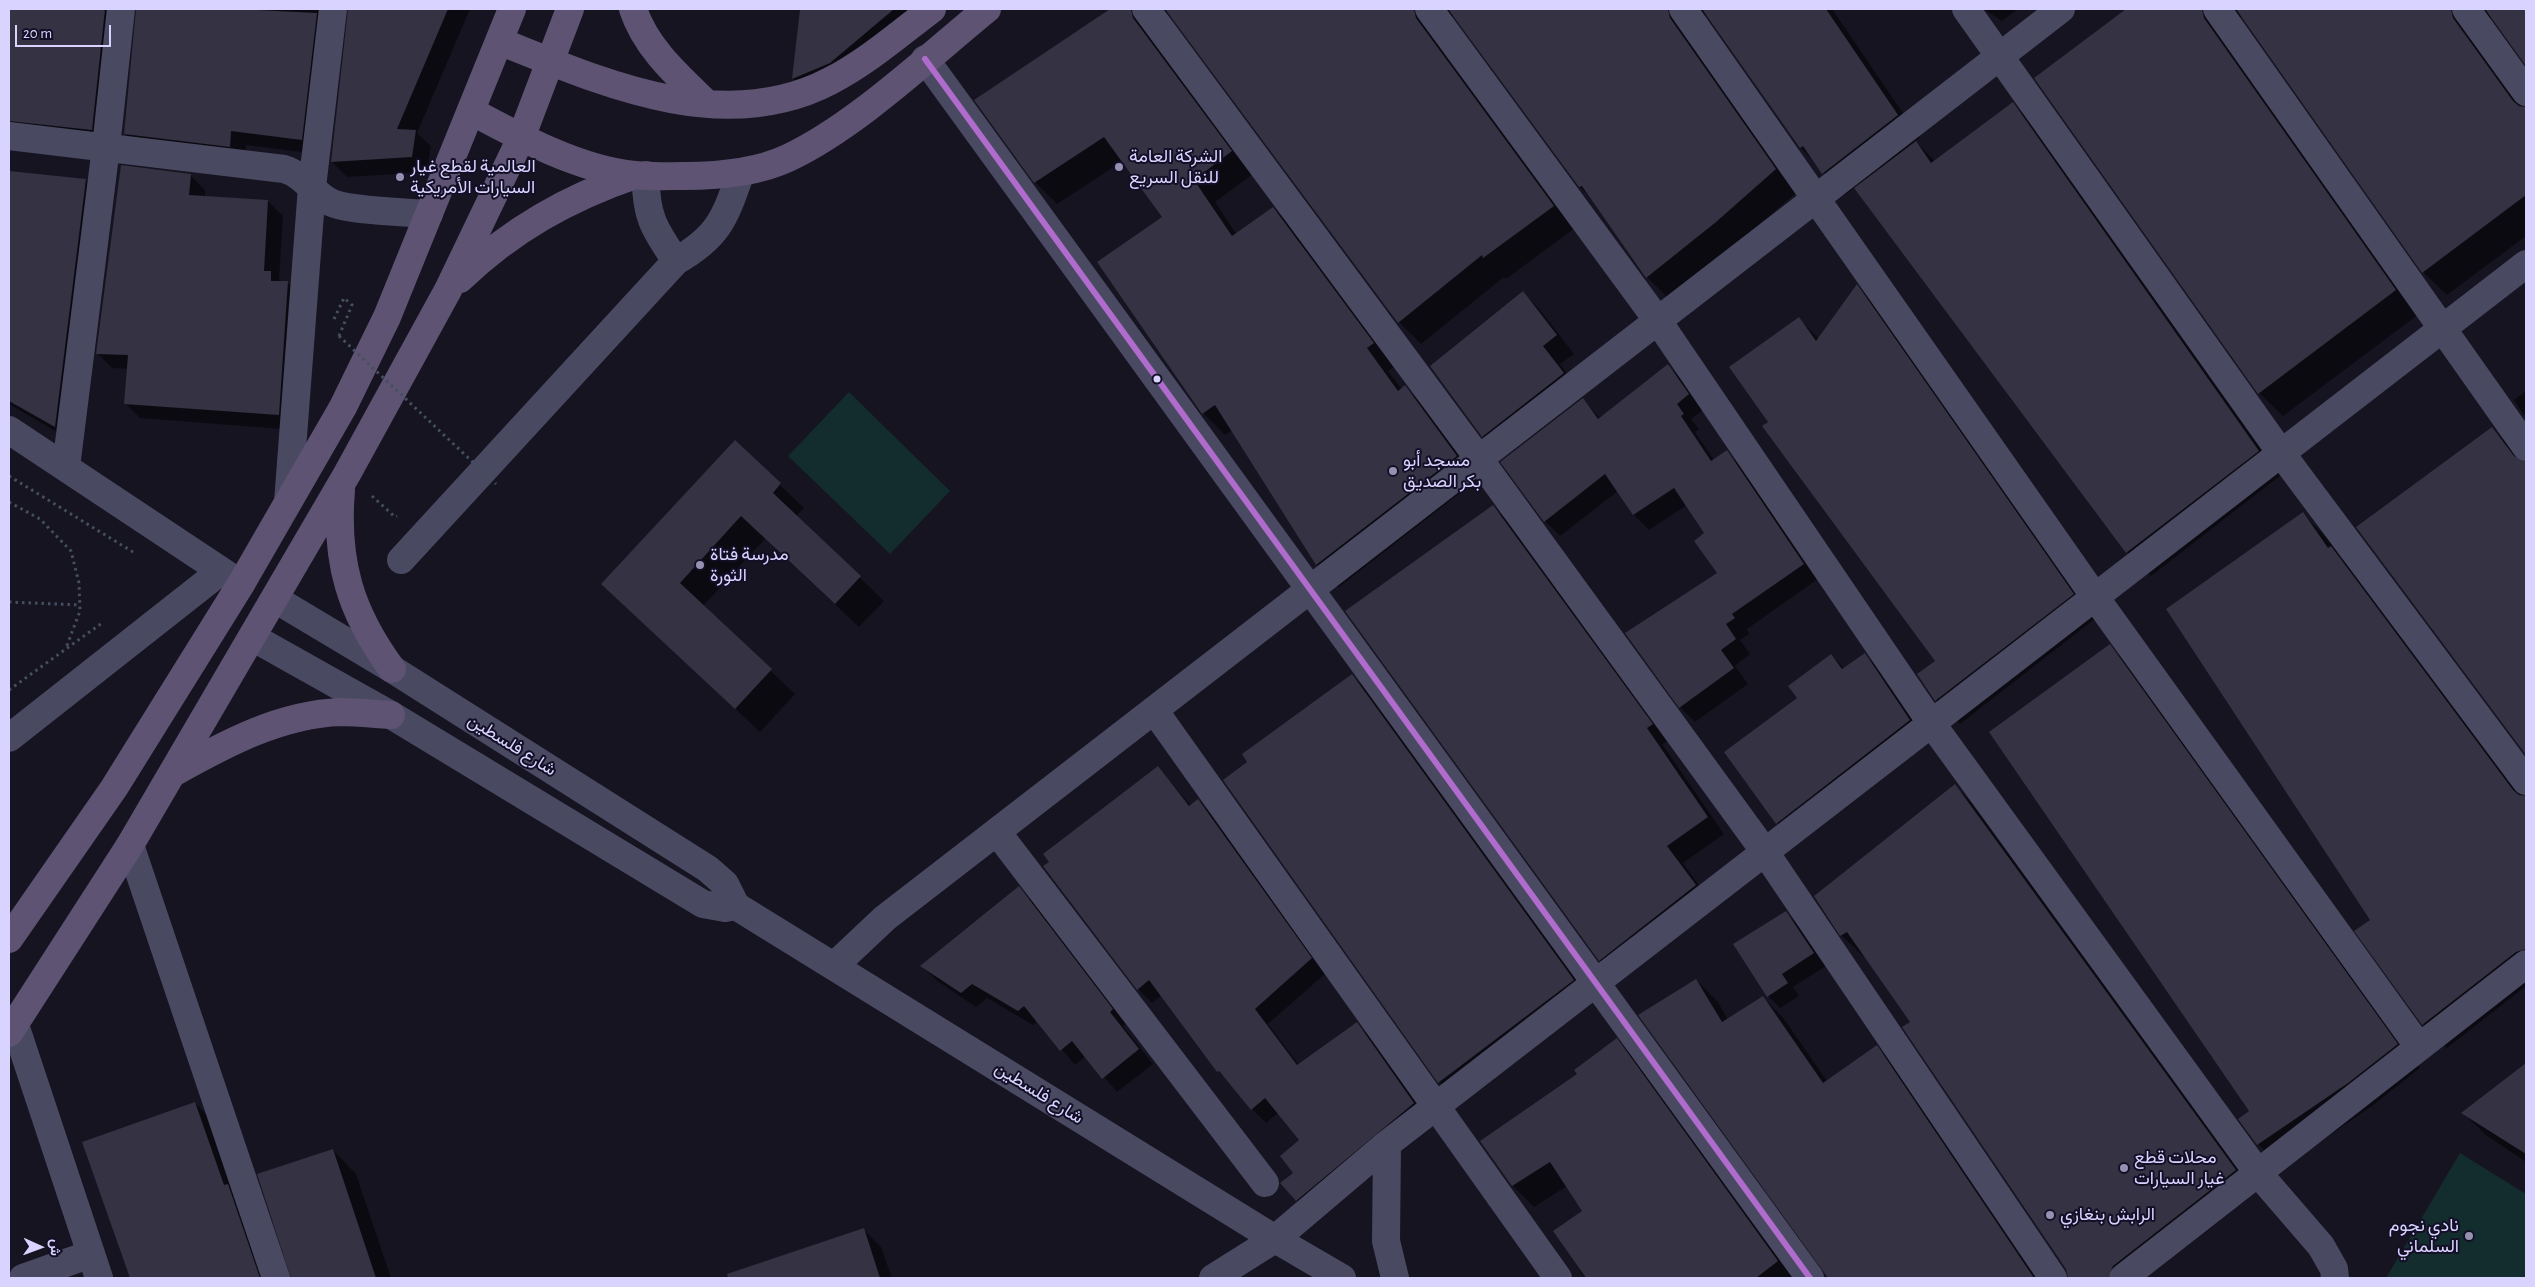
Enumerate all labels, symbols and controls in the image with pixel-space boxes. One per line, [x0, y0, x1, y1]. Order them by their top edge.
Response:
scale bar [18, 15, 114, 47]
text: 20 m [23, 26, 52, 41]
place label: الشركة العامة للنقل السريع [1129, 146, 1222, 188]
place label: العالمية لقطع غيار السيارات الأمريكية [410, 156, 536, 198]
marker: الشركة العامة للنقل السريع [1113, 161, 1125, 173]
marker: العالمية لقطع غيار السيارات الأمريكية [394, 171, 406, 183]
unlabelled marker [1152, 374, 1162, 384]
place label: مسجد أبو بكر الصديق [1403, 450, 1481, 492]
marker: مسجد أبو بكر الصديق [1387, 465, 1399, 477]
place label: مدرسة فتاة الثورة [710, 544, 789, 586]
marker: مدرسة فتاة الثورة [694, 559, 706, 571]
street label: شارع فلسطين [464, 709, 560, 781]
street label: شارع فلسطين [991, 1057, 1087, 1129]
place label: محلات قطع غيار السيارات [2134, 1147, 2224, 1190]
marker: محلات قطع غيار السيارات [2118, 1162, 2130, 1174]
place label: الرابش بنغازي [2060, 1204, 2155, 1226]
marker: الرابش بنغازي [2044, 1209, 2056, 1221]
place label: نادي نجوم السلماني [2389, 1215, 2459, 1258]
north arrow [15, 1222, 65, 1272]
marker: نادي نجوم السلماني [2463, 1230, 2475, 1242]
text: ش [48, 1239, 62, 1256]

